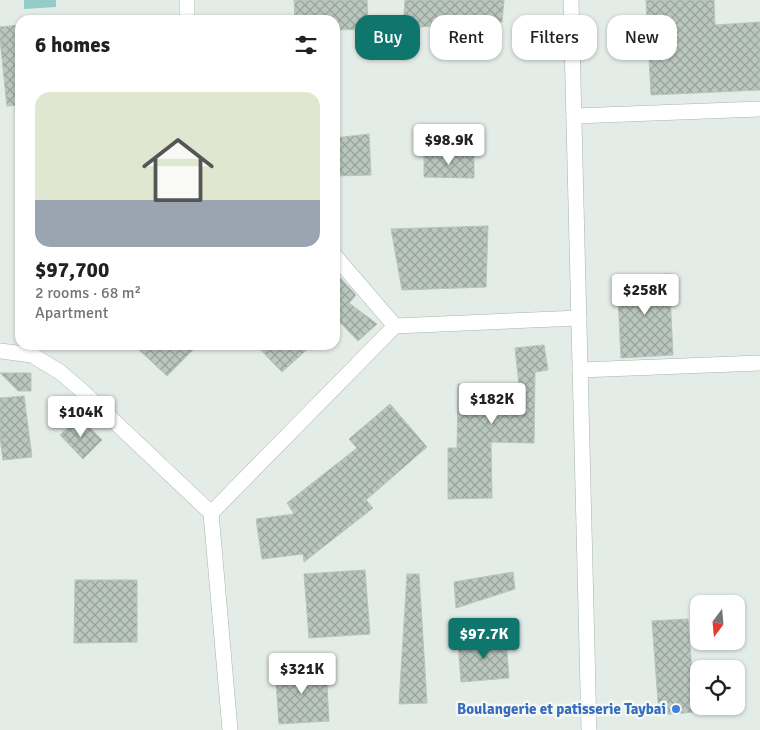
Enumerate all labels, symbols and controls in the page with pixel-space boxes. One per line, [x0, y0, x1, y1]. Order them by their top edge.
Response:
chip: Buy [355, 15, 420, 60]
chip: Rent [430, 15, 502, 60]
chip: Filters [512, 15, 597, 60]
chip: New [607, 15, 677, 60]
icon: filters [292, 31, 320, 59]
text: 6 homes [35, 32, 110, 58]
pin: $98.9K [408, 124, 490, 166]
icon: home [133, 125, 223, 215]
text: $98.9K [424, 130, 474, 150]
text: $97,700 [35, 257, 109, 283]
pin: $258K [610, 274, 680, 316]
text: $258K [623, 280, 667, 300]
text: 2 rooms · 68 m² [35, 283, 141, 303]
text: Apartment [35, 303, 108, 323]
pin: $182K [457, 382, 527, 425]
text: $182K [470, 389, 514, 409]
pin: $104K [46, 396, 116, 438]
text: $104K [59, 402, 103, 422]
north arrow [690, 595, 745, 650]
map controls [690, 595, 745, 715]
pin: $97.7K [443, 618, 525, 660]
text: $97.7K [459, 624, 509, 644]
pin: $321K [267, 652, 337, 695]
text: $321K [280, 659, 324, 679]
button: locate [690, 660, 745, 715]
place label: Boulangerie et patisserie Taybai [457, 700, 666, 718]
marker: Boulangerie et patisserie Taybai [670, 703, 682, 715]

